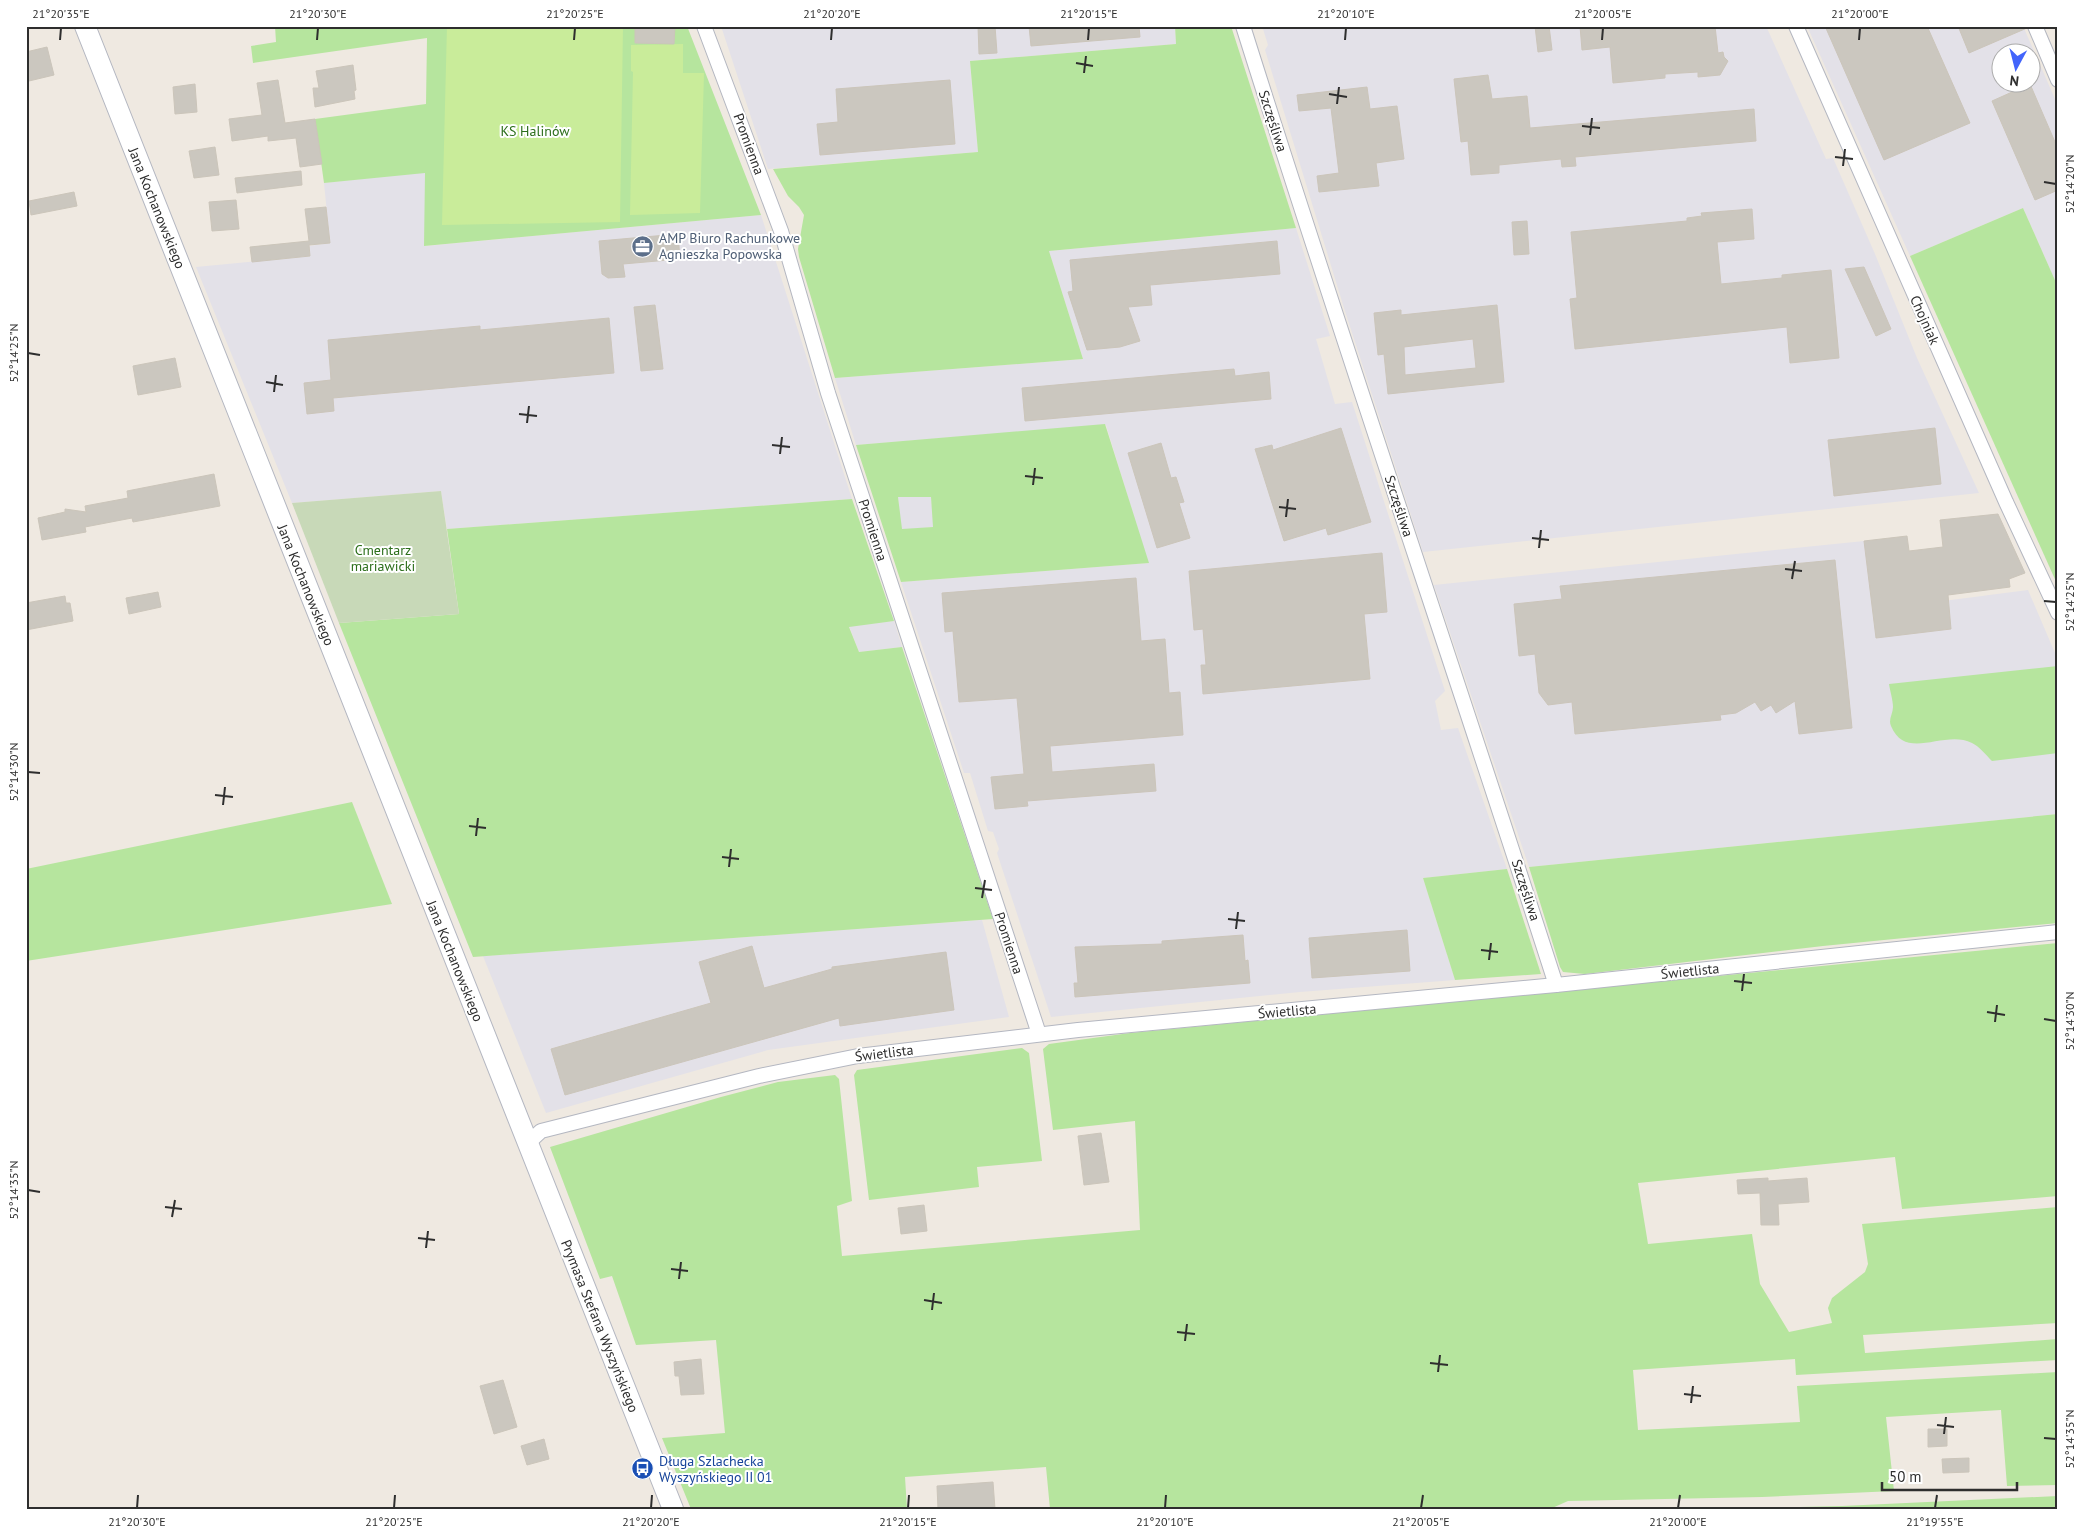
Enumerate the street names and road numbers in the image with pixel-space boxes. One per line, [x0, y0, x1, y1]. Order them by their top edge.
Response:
street label: Szczęśliwa [1255, 88, 1291, 154]
street label: Promienna [730, 111, 768, 177]
street label: Jana Kochanowskiego [124, 144, 190, 271]
street label: Chojniak [1906, 293, 1944, 348]
street label: Szczęśliwa [1381, 473, 1417, 539]
street label: Promienna [855, 497, 891, 563]
street label: Jana Kochanowskiego [273, 521, 339, 648]
street label: Szczęśliwa [1508, 857, 1544, 923]
street label: Jana Kochanowskiego [422, 897, 488, 1024]
street label: Promienna [991, 910, 1027, 976]
street label: Świetlista [1660, 959, 1720, 983]
street label: Świetlista [1257, 999, 1317, 1023]
street label: Świetlista [854, 1040, 914, 1066]
street label: Prymasa Stefana Wyszyńskiego [557, 1237, 643, 1415]

